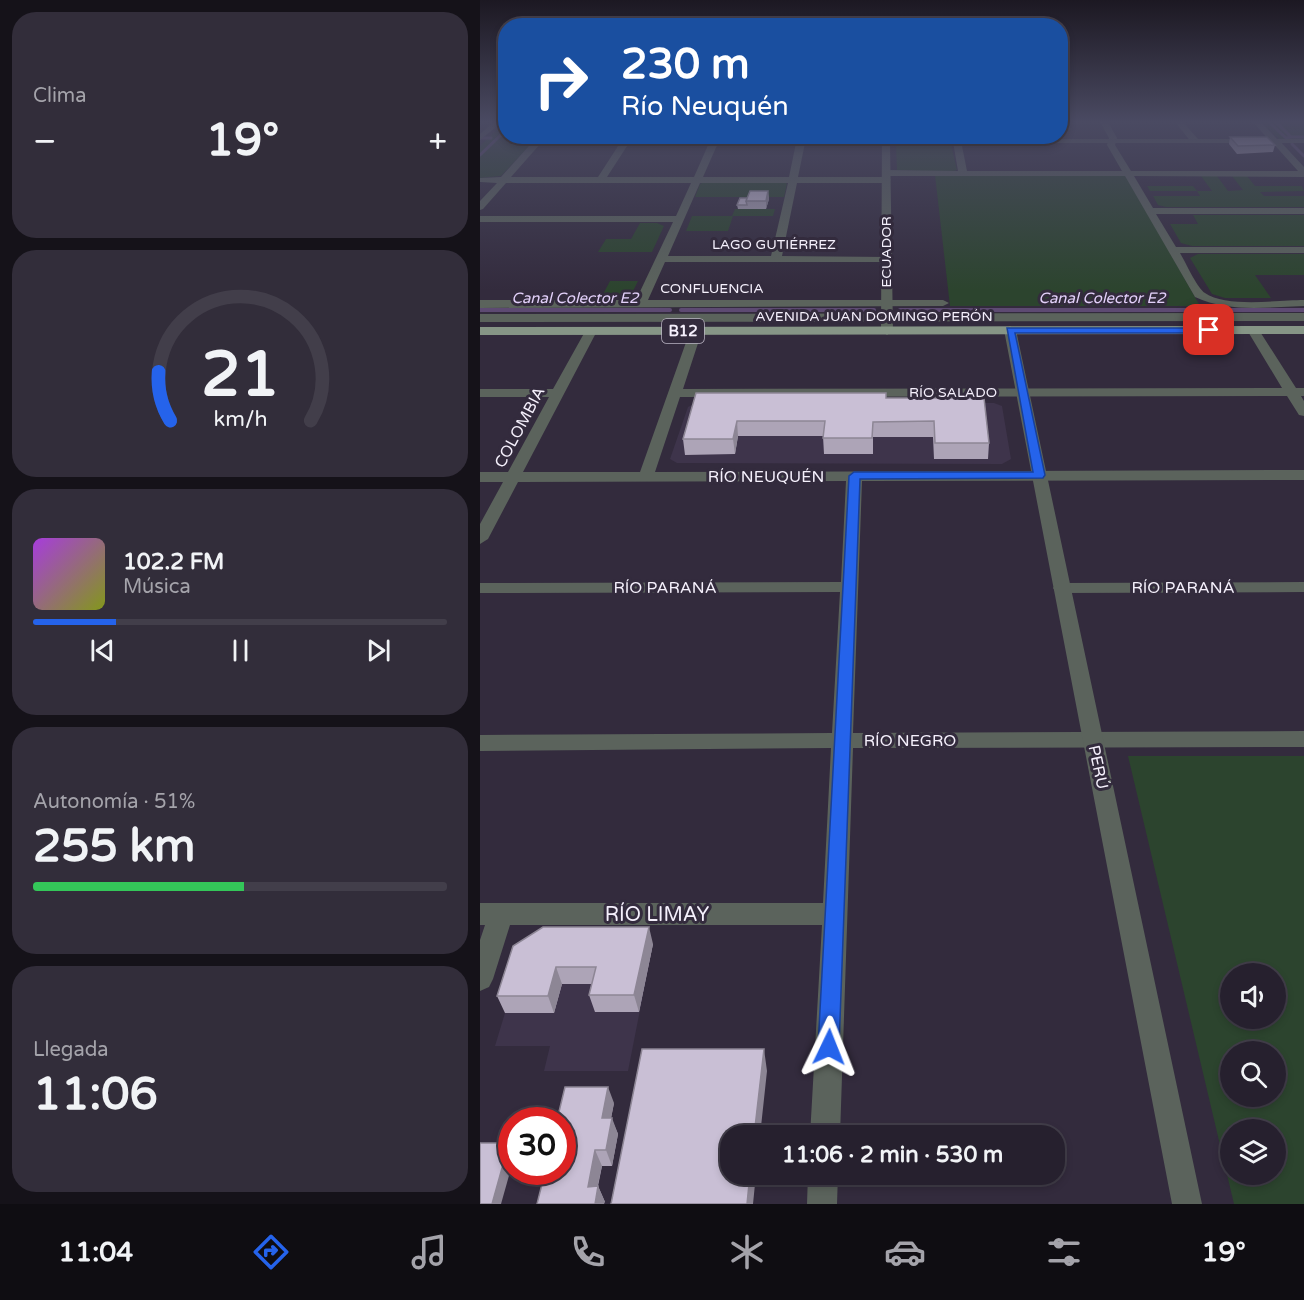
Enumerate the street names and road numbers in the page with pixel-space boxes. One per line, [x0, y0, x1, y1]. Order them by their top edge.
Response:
street label: ECUADOR [878, 216, 895, 288]
street label: LAGO GUTIÉRREZ [712, 236, 836, 253]
street label: CONFLUENCIA [660, 280, 764, 297]
street label: AVENIDA JUAN DOMINGO PERÓN [755, 308, 993, 325]
road number: B12 [662, 319, 704, 343]
street label: COLOMBIA [490, 383, 550, 471]
street label: RÍO SALADO [909, 384, 997, 401]
street label: RÍO NEUQUÉN [708, 467, 824, 487]
street label: RÍO PARANÁ [613, 578, 717, 598]
street label: RÍO PARANÁ [1131, 578, 1235, 598]
street label: RÍO NEGRO [864, 731, 956, 751]
street label: PERÚ [1084, 743, 1112, 791]
street label: RÍO LIMAY [605, 902, 709, 927]

